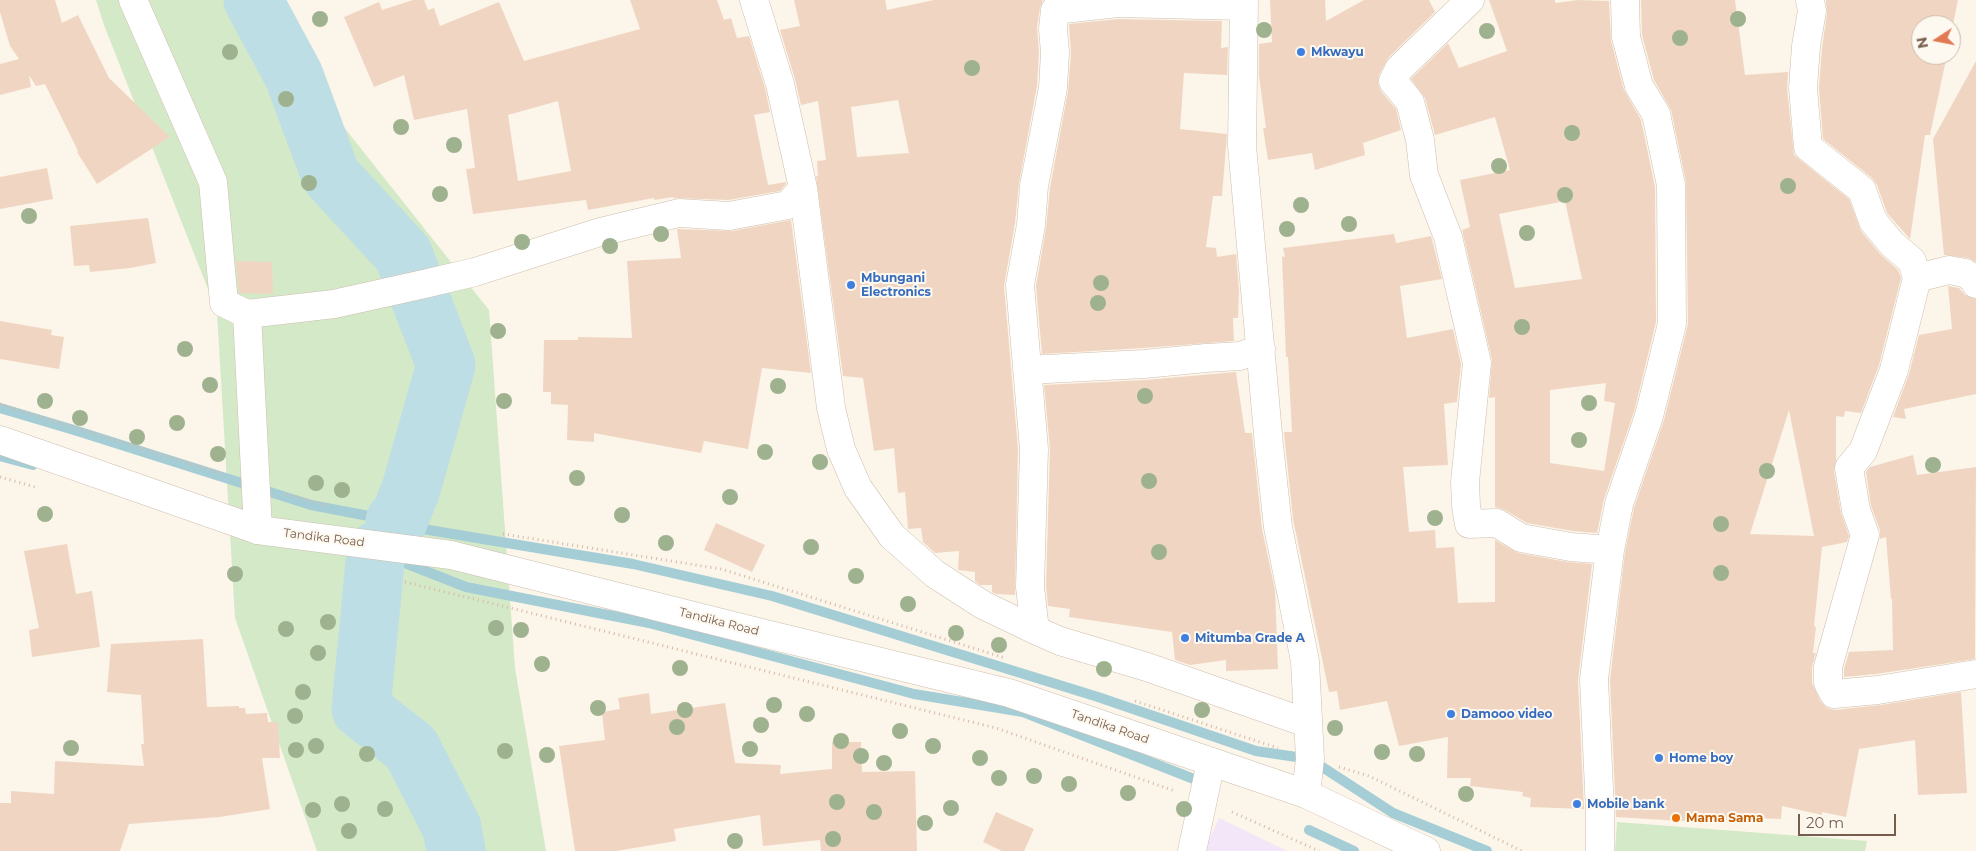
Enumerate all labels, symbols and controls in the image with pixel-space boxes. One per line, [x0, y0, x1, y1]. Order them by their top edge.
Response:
north arrow [1911, 15, 1961, 65]
text: N [1912, 35, 1932, 50]
place label: Mkwayu [1311, 45, 1364, 59]
marker: Mkwayu [1295, 46, 1307, 58]
place label: Mbungani Electronics [861, 271, 931, 299]
marker: Mbungani Electronics [845, 279, 857, 291]
street label: Tandika Road [283, 526, 365, 550]
street label: Tandika Road [678, 605, 760, 639]
place label: Mitumba Grade A [1195, 631, 1305, 645]
marker: Mitumba Grade A [1179, 632, 1191, 644]
street label: Tandika Road [1069, 707, 1151, 747]
place label: Damooo video [1461, 707, 1552, 721]
marker: Damooo video [1445, 708, 1457, 720]
place label: Home boy [1669, 751, 1733, 765]
marker: Home boy [1653, 752, 1665, 764]
place label: Mobile bank [1587, 797, 1665, 811]
marker: Mobile bank [1571, 798, 1583, 810]
scale bar [1801, 804, 1898, 836]
place label: Mama Sama [1686, 811, 1763, 825]
marker: Mama Sama [1670, 812, 1682, 824]
text: 20 m [1806, 813, 1844, 832]

